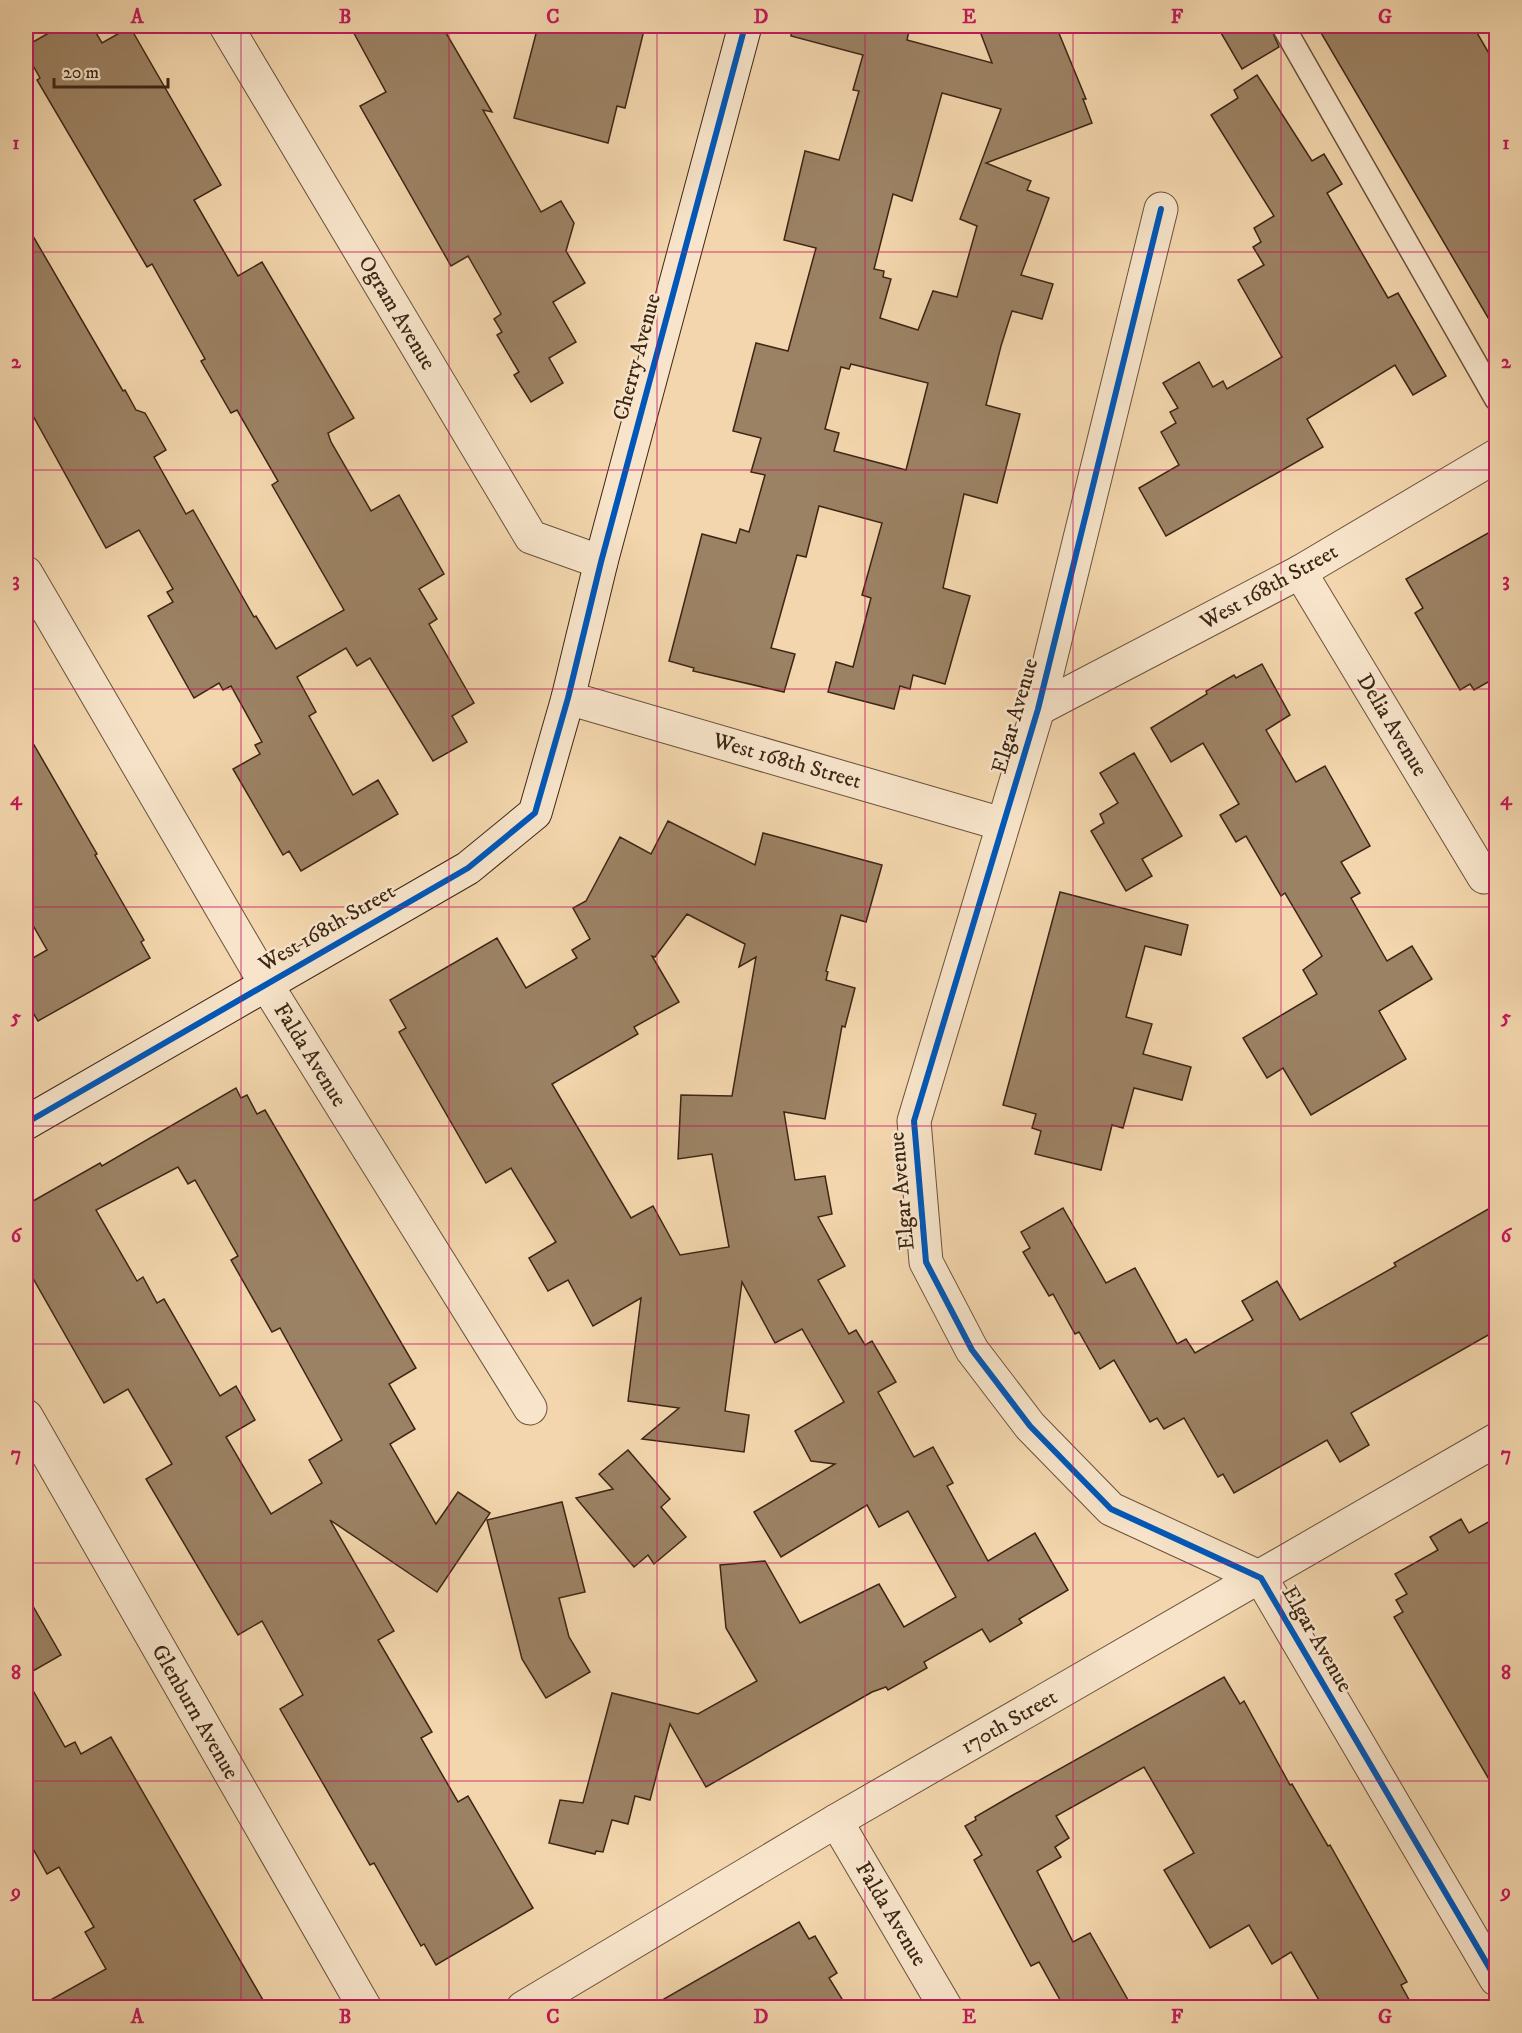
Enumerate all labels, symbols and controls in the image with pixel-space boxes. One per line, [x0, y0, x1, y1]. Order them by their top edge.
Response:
text: A [130, 5, 145, 30]
text: B [339, 5, 351, 30]
text: C [546, 5, 560, 30]
text: D [754, 5, 769, 30]
text: E [962, 5, 976, 30]
text: F [1171, 5, 1184, 30]
text: G [1378, 5, 1392, 30]
scale bar [54, 51, 168, 89]
text: 20 m [63, 62, 99, 84]
text: 1 [12, 131, 20, 156]
text: 1 [1502, 131, 1510, 156]
street label: Ogram Avenue [352, 251, 442, 375]
street label: Cherry Avenue [607, 291, 667, 423]
text: 2 [11, 350, 22, 375]
text: 2 [1501, 350, 1512, 375]
street label: West 168th Street [1195, 538, 1343, 636]
text: 3 [12, 568, 20, 593]
text: 3 [1502, 568, 1510, 593]
street label: Elgar Avenue [986, 655, 1044, 777]
street label: Delia Avenue [1351, 669, 1433, 781]
street label: West 168th Street [709, 727, 864, 795]
text: 4 [10, 787, 23, 812]
text: 4 [1500, 787, 1513, 812]
street label: West 168th Street [253, 878, 400, 978]
street label: Falda Avenue [267, 998, 353, 1112]
text: 5 [10, 1005, 21, 1030]
text: 5 [1500, 1005, 1511, 1030]
street label: Elgar Avenue [883, 1131, 921, 1251]
text: 6 [11, 1224, 23, 1249]
text: 6 [1501, 1224, 1513, 1249]
text: 7 [11, 1442, 21, 1467]
text: 7 [1501, 1442, 1511, 1467]
street label: Elgar Avenue [1276, 1581, 1358, 1697]
street label: Glenburn Avenue [145, 1640, 245, 1784]
text: 8 [11, 1661, 21, 1686]
text: 8 [1501, 1661, 1511, 1686]
street label: 170th Street [956, 1684, 1062, 1760]
street label: Falda Avenue [849, 1857, 933, 1971]
text: 9 [9, 1880, 21, 1905]
text: 9 [1499, 1880, 1511, 1905]
text: A [130, 2005, 145, 2030]
text: B [339, 2005, 351, 2030]
text: C [546, 2005, 560, 2030]
text: D [754, 2005, 769, 2030]
text: E [962, 2005, 976, 2030]
text: F [1171, 2005, 1184, 2030]
text: G [1378, 2005, 1392, 2030]

